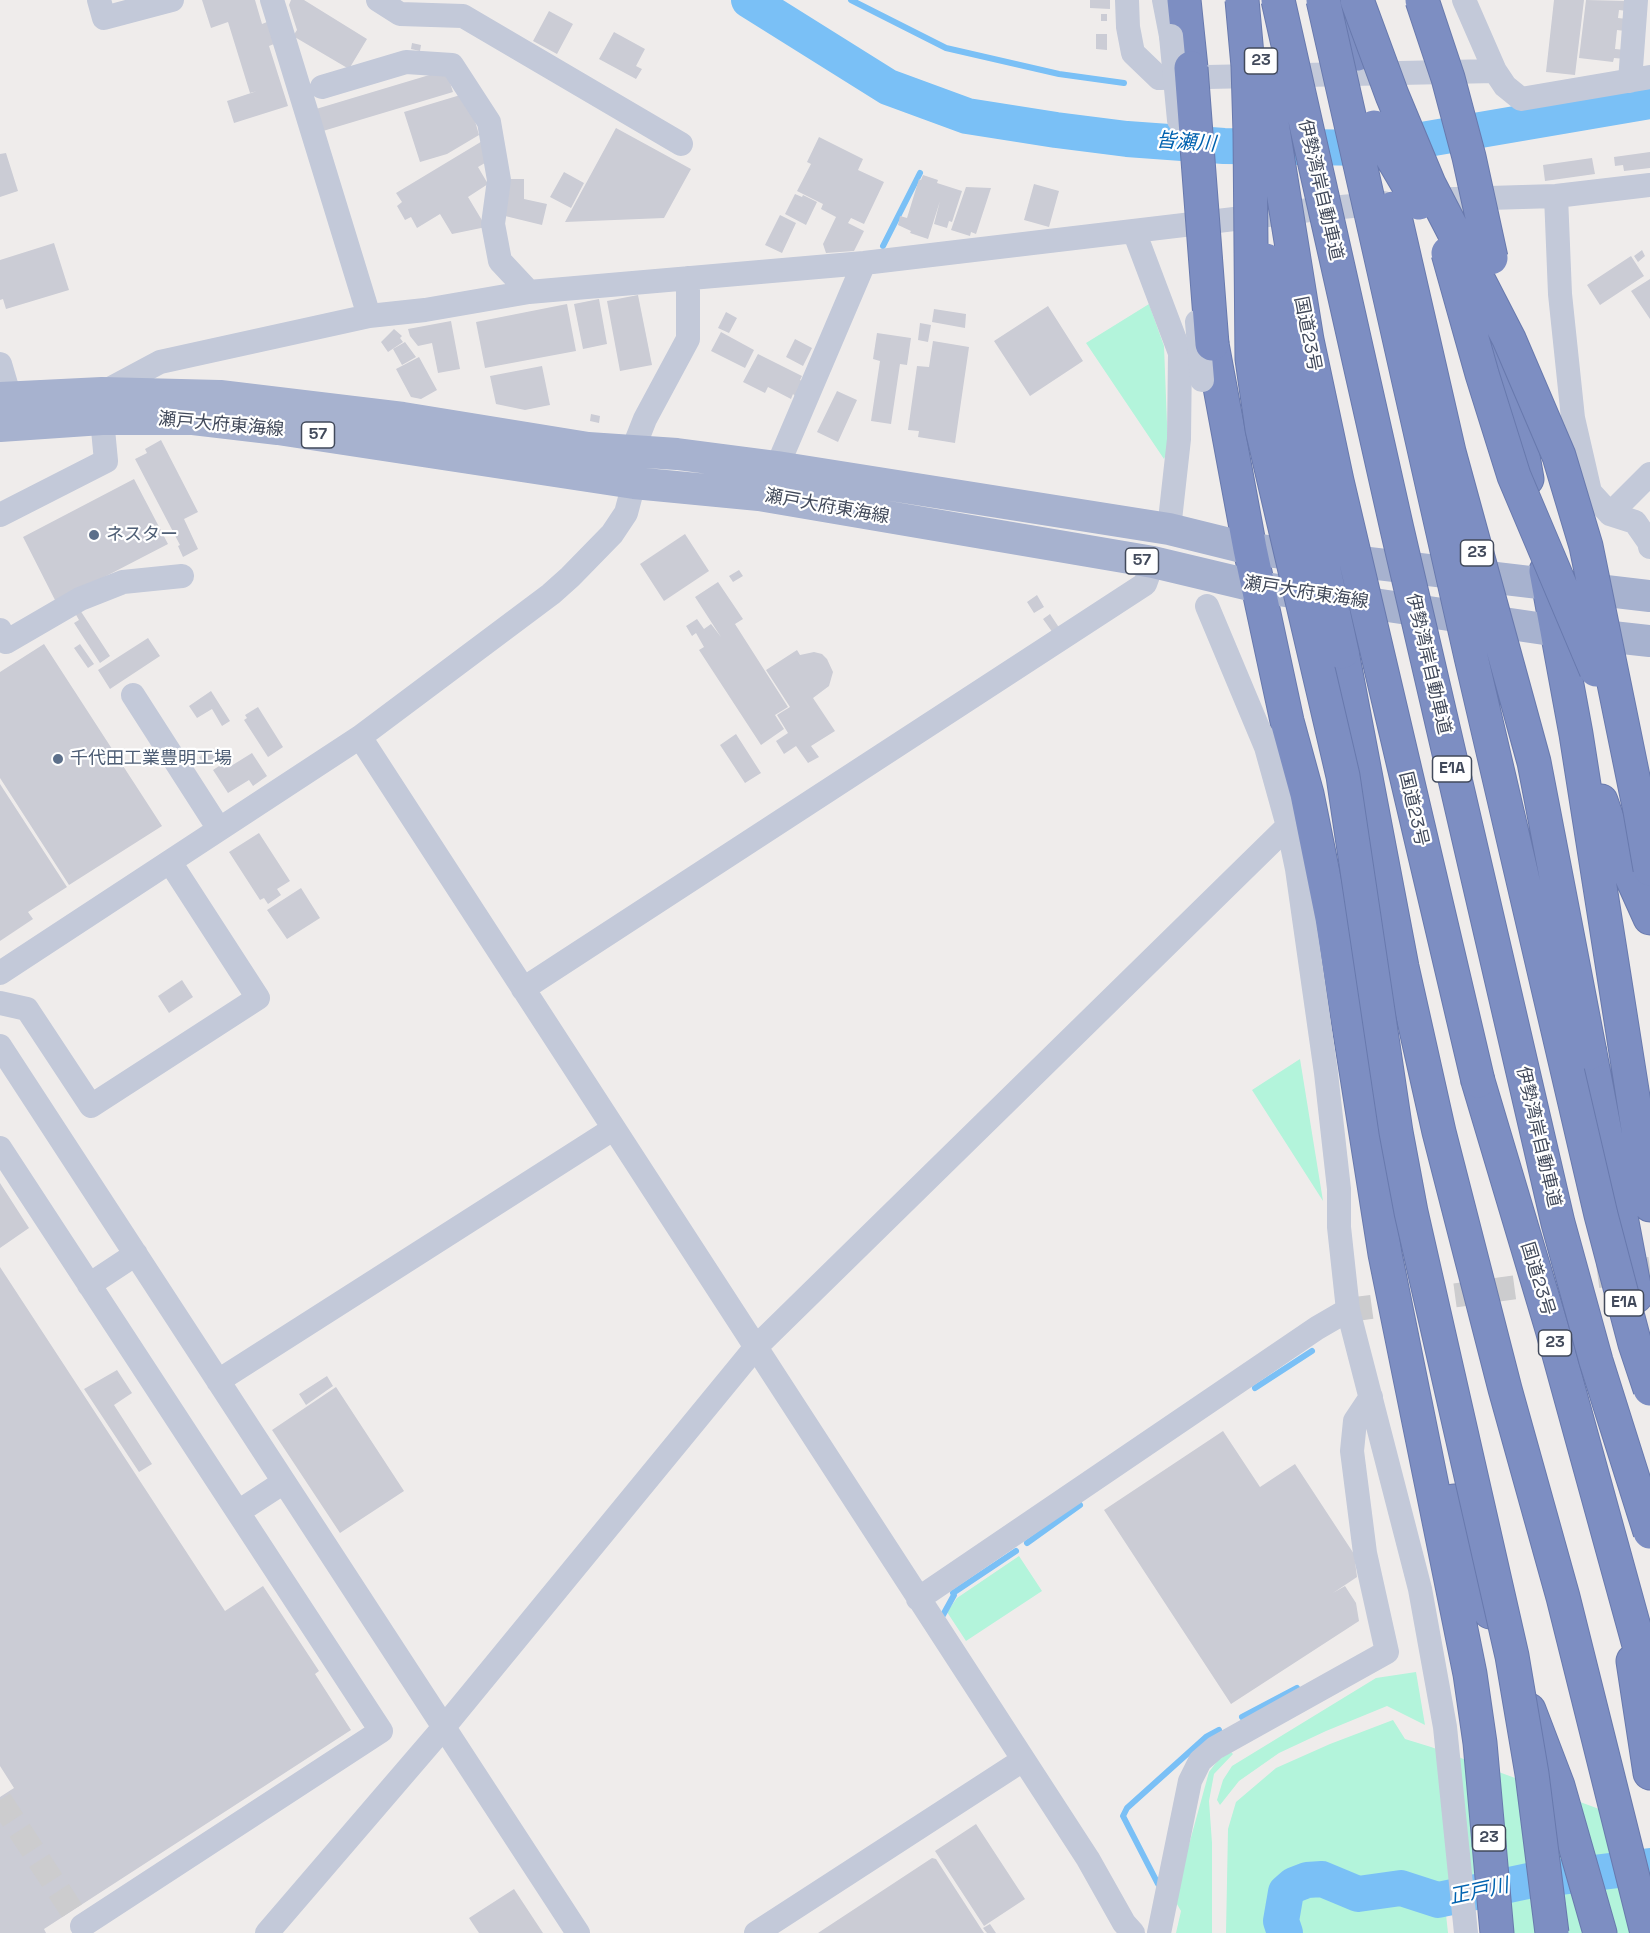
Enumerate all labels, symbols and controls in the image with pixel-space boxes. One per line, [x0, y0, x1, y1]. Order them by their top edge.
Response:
road number: 23 [1244, 48, 1278, 74]
street label: 伊勢湾岸自動車道 [1293, 117, 1347, 263]
water label: 皆瀬川 [1155, 129, 1217, 157]
street label: 国道23号 [1289, 295, 1325, 373]
street label: 瀬戸大府東海線 [157, 409, 285, 441]
road number: 57 [302, 422, 334, 448]
street label: 瀬戸大府東海線 [763, 485, 891, 529]
place label: ネスター [106, 524, 178, 546]
marker: ネスター [87, 528, 101, 542]
road number: 23 [1460, 540, 1494, 566]
road number: 57 [1126, 548, 1158, 574]
street label: 瀬戸大府東海線 [1242, 572, 1370, 614]
street label: 伊勢湾岸自動車道 [1401, 591, 1455, 737]
place label: 千代田工業豊明工場 [70, 748, 232, 770]
marker: 千代田工業豊明工場 [51, 752, 65, 766]
road number: E1A [1432, 756, 1472, 782]
street label: 国道23号 [1394, 770, 1432, 848]
street label: 伊勢湾岸自動車道 [1511, 1064, 1565, 1210]
street label: 国道23号 [1516, 1240, 1558, 1318]
road number: E1A [1604, 1290, 1644, 1316]
road number: 23 [1538, 1330, 1572, 1356]
road number: 23 [1472, 1825, 1506, 1851]
water label: 正戸川 [1447, 1874, 1511, 1910]

